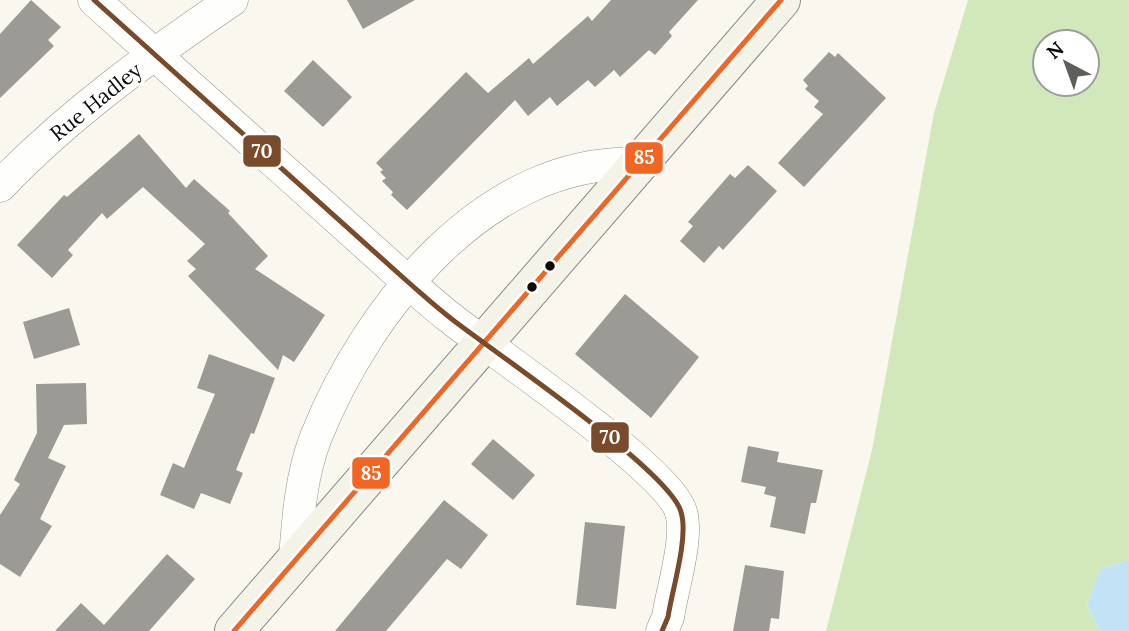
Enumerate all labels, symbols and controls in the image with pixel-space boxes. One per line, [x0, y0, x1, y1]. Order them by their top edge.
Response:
north arrow [1031, 28, 1101, 98]
text: N [1041, 36, 1068, 64]
street label: Rue Hadley [44, 56, 147, 147]
line badge: 70 [242, 134, 282, 168]
text: 70 [252, 139, 273, 163]
line badge: 85 [624, 141, 664, 175]
text: 85 [633, 145, 655, 169]
unlabelled marker [543, 259, 557, 273]
unlabelled marker [525, 280, 539, 294]
line badge: 70 [590, 421, 630, 454]
text: 70 [600, 425, 621, 449]
line badge: 85 [351, 456, 391, 490]
text: 85 [360, 461, 382, 485]

